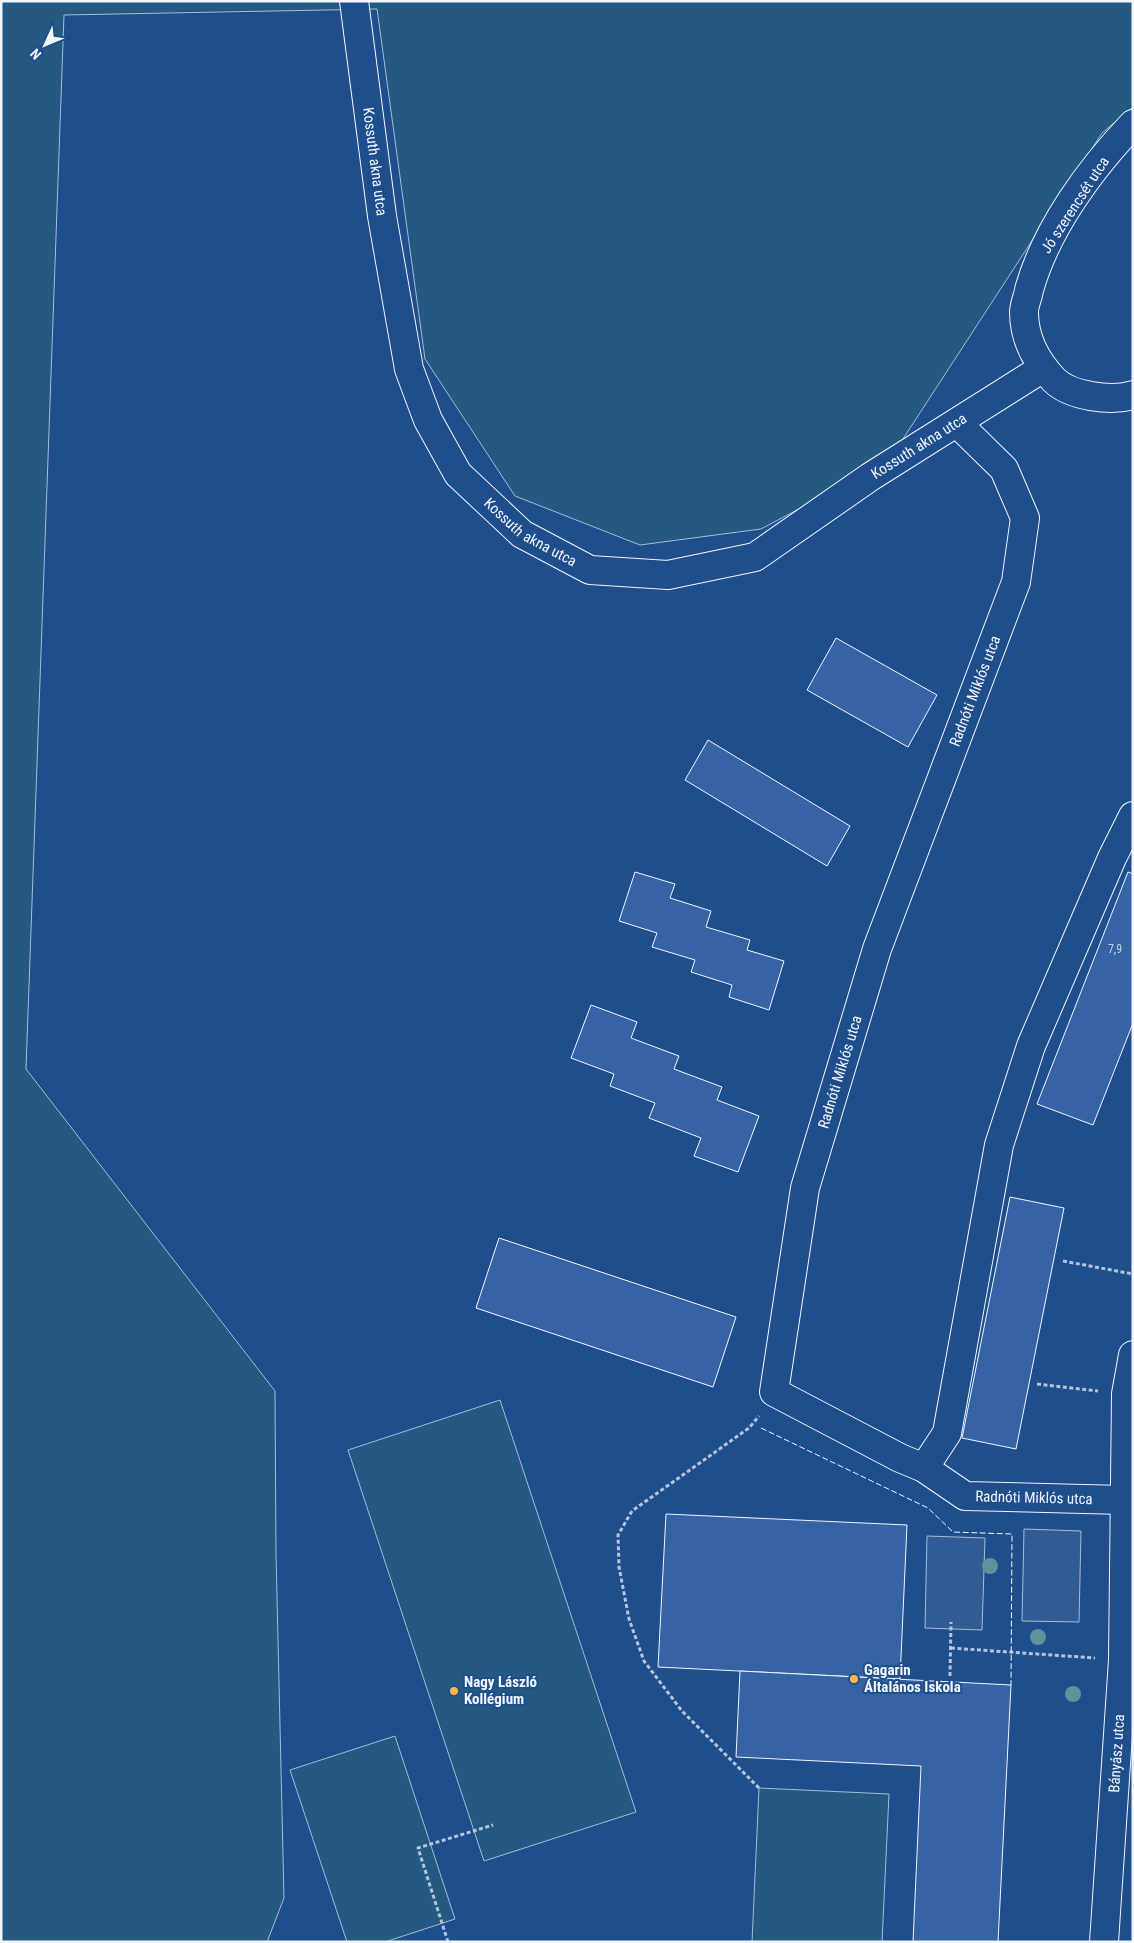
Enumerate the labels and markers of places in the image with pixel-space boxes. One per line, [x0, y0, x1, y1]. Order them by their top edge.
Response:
place label: Gagarin Általános Iskola [864, 1661, 961, 1696]
place label: Nagy László Kollégium [464, 1673, 537, 1708]
marker: Gagarin Általános Iskola [848, 1673, 860, 1685]
marker: Nagy László Kollégium [448, 1685, 460, 1697]

